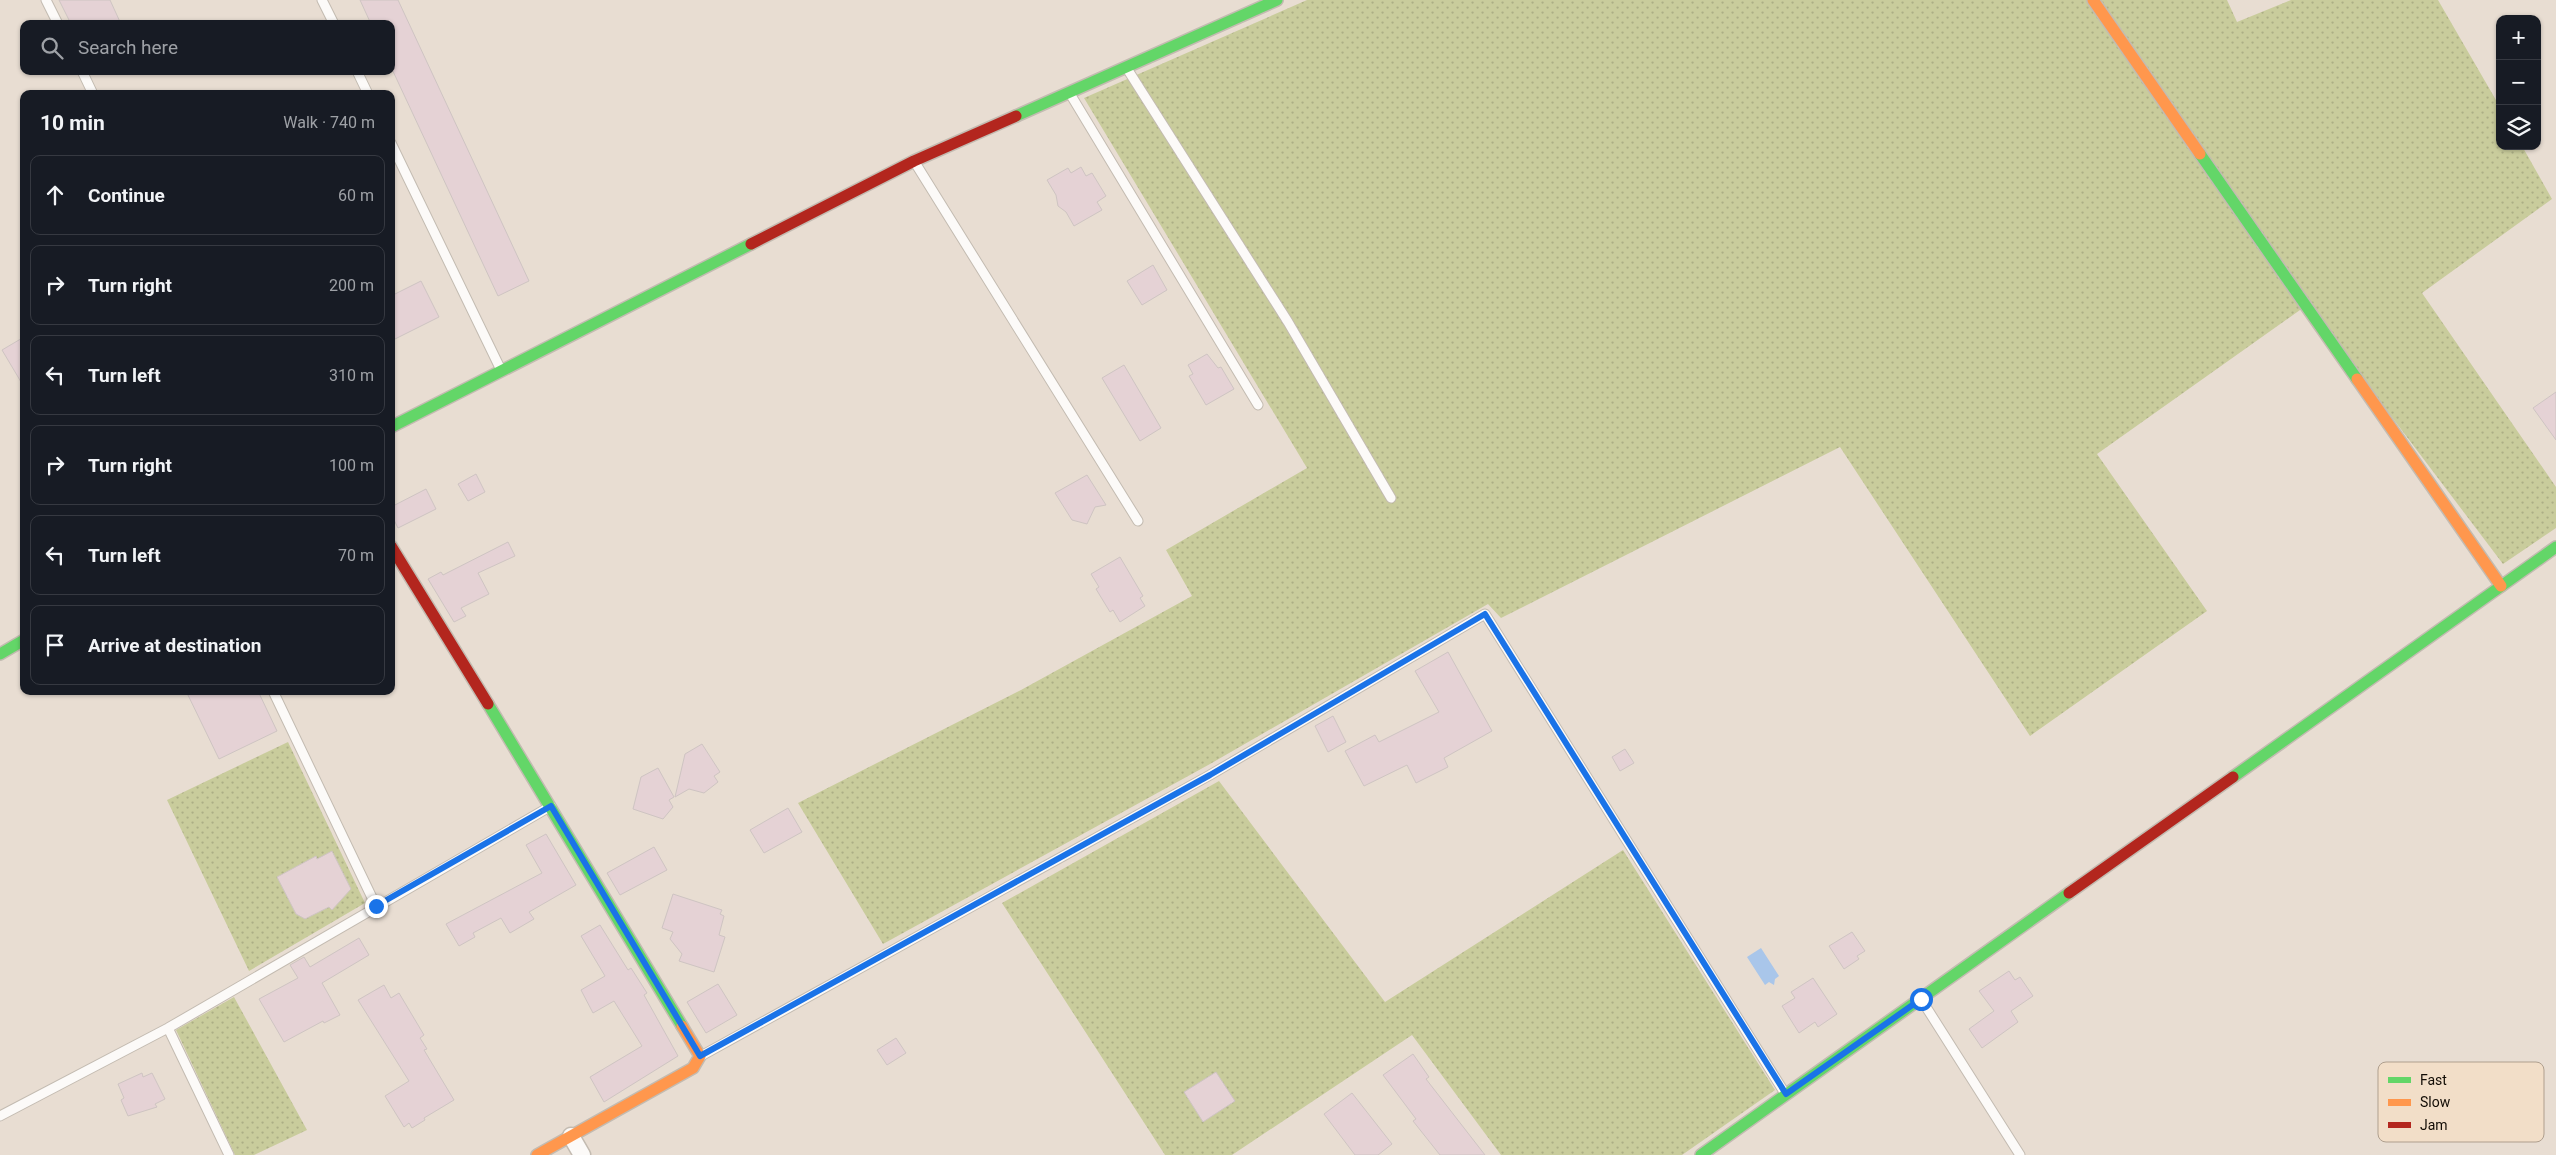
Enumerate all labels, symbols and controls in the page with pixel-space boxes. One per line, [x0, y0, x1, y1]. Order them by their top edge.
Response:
map controls [2496, 15, 2541, 150]
button: + [2496, 15, 2541, 60]
search box [20, 20, 395, 75]
icon: search [38, 34, 66, 62]
text: Search here [78, 36, 178, 59]
button: − [2496, 60, 2541, 105]
button: layers [2496, 105, 2541, 150]
text: 10 min [40, 111, 105, 135]
text: Walk · 740 m [283, 113, 375, 132]
icon: ahead [41, 181, 69, 209]
text: Continue [88, 184, 165, 207]
text: 60 m [338, 186, 374, 205]
icon: right [41, 271, 69, 299]
text: Turn right [88, 274, 172, 297]
text: 200 m [329, 276, 374, 295]
icon: left [41, 361, 69, 389]
text: Turn left [88, 364, 161, 387]
text: 310 m [329, 366, 374, 385]
icon: right [41, 451, 69, 479]
text: Turn right [88, 454, 172, 477]
text: 100 m [329, 456, 374, 475]
icon: left [41, 541, 69, 569]
text: Turn left [88, 544, 161, 567]
text: 70 m [338, 546, 374, 565]
icon: arrive [41, 631, 69, 659]
text: Arrive at destination [88, 634, 261, 657]
route end [365, 895, 388, 918]
route start [1910, 988, 1933, 1011]
legend [2378, 1062, 2544, 1142]
text: Fast [2420, 1072, 2447, 1088]
text: Slow [2420, 1094, 2451, 1110]
text: Jam [2420, 1117, 2448, 1133]

